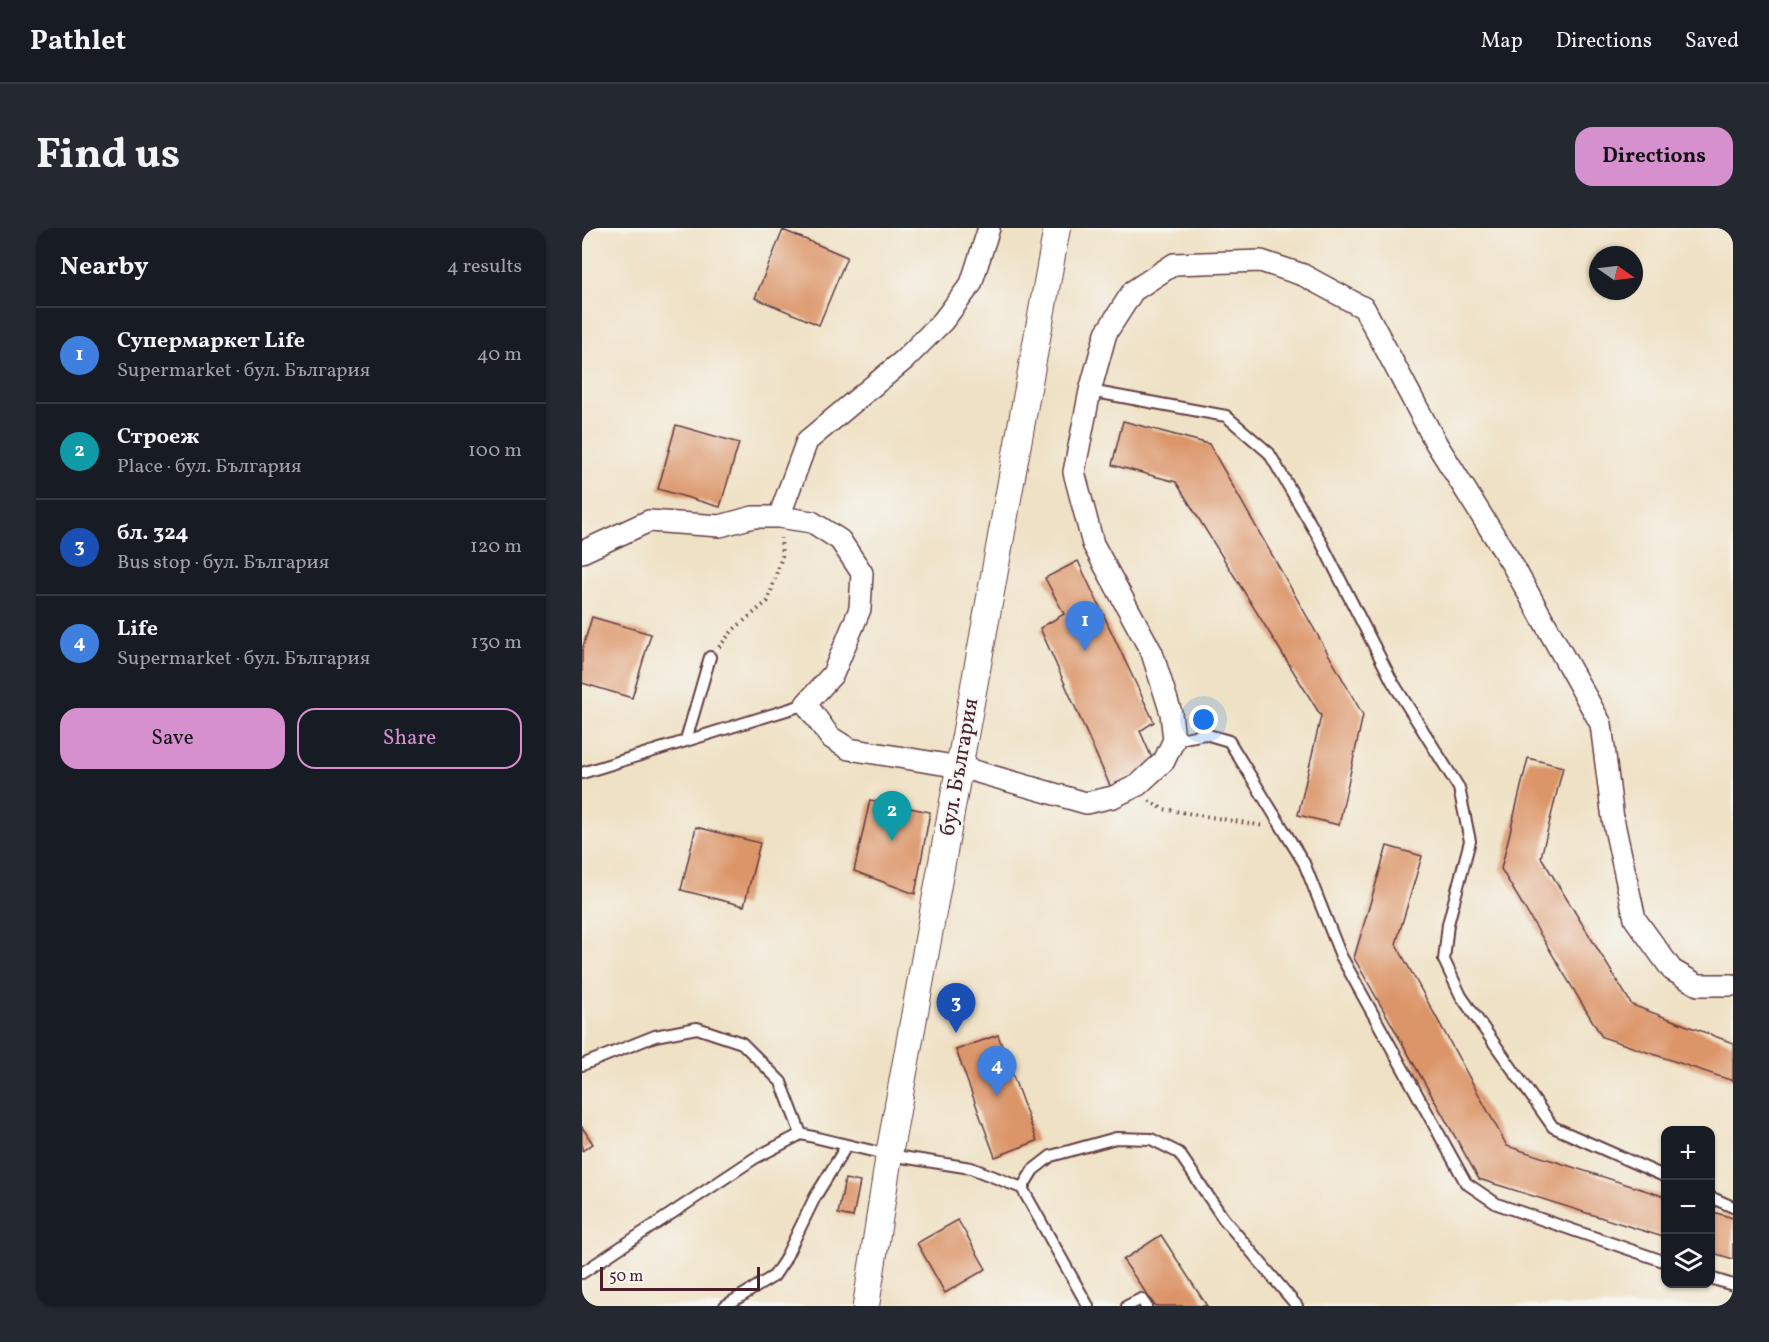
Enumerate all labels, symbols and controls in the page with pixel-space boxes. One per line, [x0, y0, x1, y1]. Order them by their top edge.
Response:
text: Pathlet [30, 22, 126, 61]
text: Map [1481, 27, 1523, 56]
text: Directions [1556, 27, 1652, 56]
text: Saved [1685, 27, 1739, 56]
text: Find us [36, 127, 180, 186]
button: Directions [1575, 127, 1733, 186]
north arrow [1589, 246, 1643, 300]
text: Nearby [60, 249, 149, 285]
text: 4 results [447, 253, 522, 281]
text: Супермаркет Life [117, 326, 305, 357]
text: 1 [75, 341, 84, 369]
text: 40 m [477, 341, 522, 369]
text: Supermarket · бул. България [117, 357, 370, 385]
text: Строеж [117, 422, 200, 453]
text: 2 [74, 437, 85, 465]
text: 100 m [468, 437, 522, 465]
text: Place · бул. България [117, 453, 301, 481]
text: бл. 324 [117, 518, 189, 549]
text: 3 [74, 533, 85, 561]
text: 120 m [470, 533, 522, 561]
text: Bus stop · бул. България [117, 549, 329, 577]
pin: 1 [1066, 602, 1104, 651]
text: Life [117, 614, 158, 645]
text: 4 [73, 629, 86, 657]
text: 130 m [471, 629, 522, 657]
text: Supermarket · бул. България [117, 645, 370, 673]
street label: бул. България [933, 696, 987, 838]
your location [1189, 705, 1218, 734]
button: Save [60, 708, 285, 769]
button: Share [297, 708, 522, 769]
pin: 2 [872, 792, 912, 841]
pin: 3 [936, 984, 976, 1033]
pin: 4 [978, 1046, 1016, 1096]
map controls [1661, 1126, 1715, 1288]
button: + [1661, 1126, 1715, 1180]
button: − [1661, 1180, 1715, 1234]
button: layers [1661, 1234, 1715, 1288]
scale bar [600, 1264, 760, 1292]
text: 50 m [609, 1266, 643, 1288]

